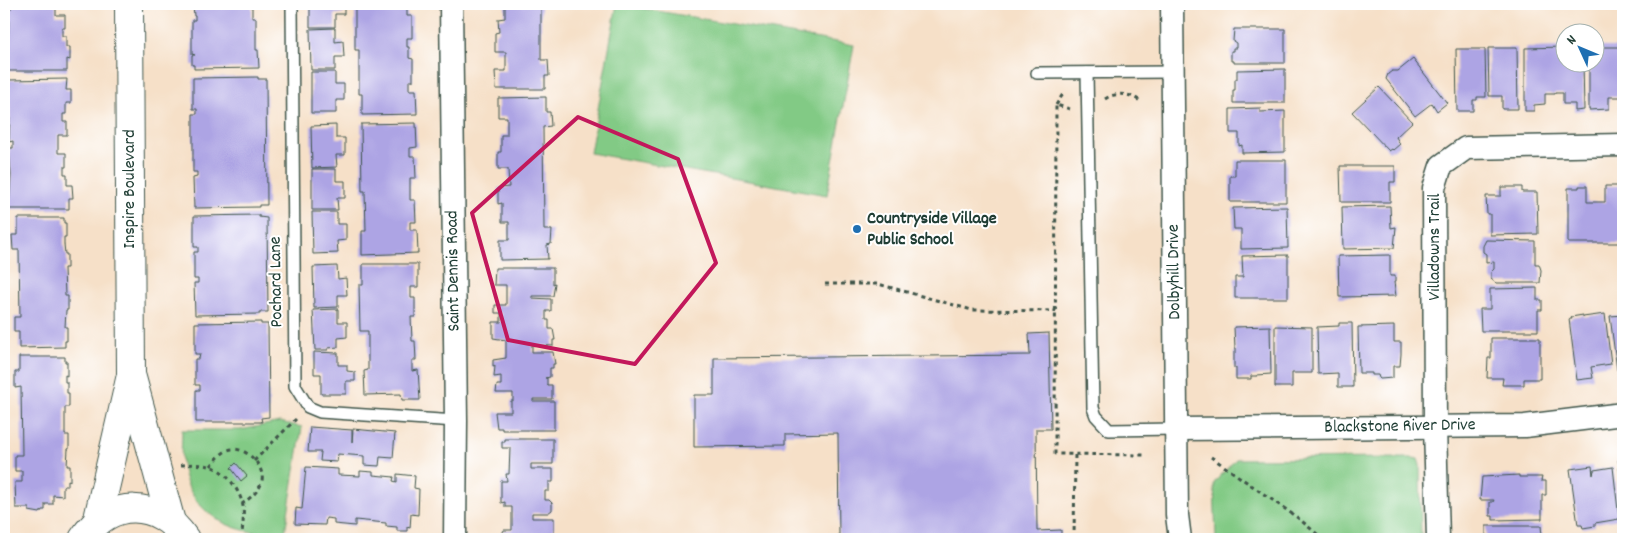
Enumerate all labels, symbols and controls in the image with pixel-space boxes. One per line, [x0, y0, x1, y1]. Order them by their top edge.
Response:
north arrow [1554, 22, 1604, 72]
text: N [1562, 31, 1582, 50]
street label: Inspire Boulevard [118, 129, 143, 249]
street label: Villadowns Trail [1423, 193, 1448, 300]
place label: Countryside Village Public School [867, 207, 997, 253]
street label: Saint Dennis Road [440, 210, 468, 332]
marker: Countryside Village Public School [851, 223, 863, 235]
street label: Dolbyhill Drive [1162, 224, 1188, 320]
street label: Pochard Lane [264, 236, 290, 328]
street label: Blackstone River Drive [1324, 413, 1476, 441]

